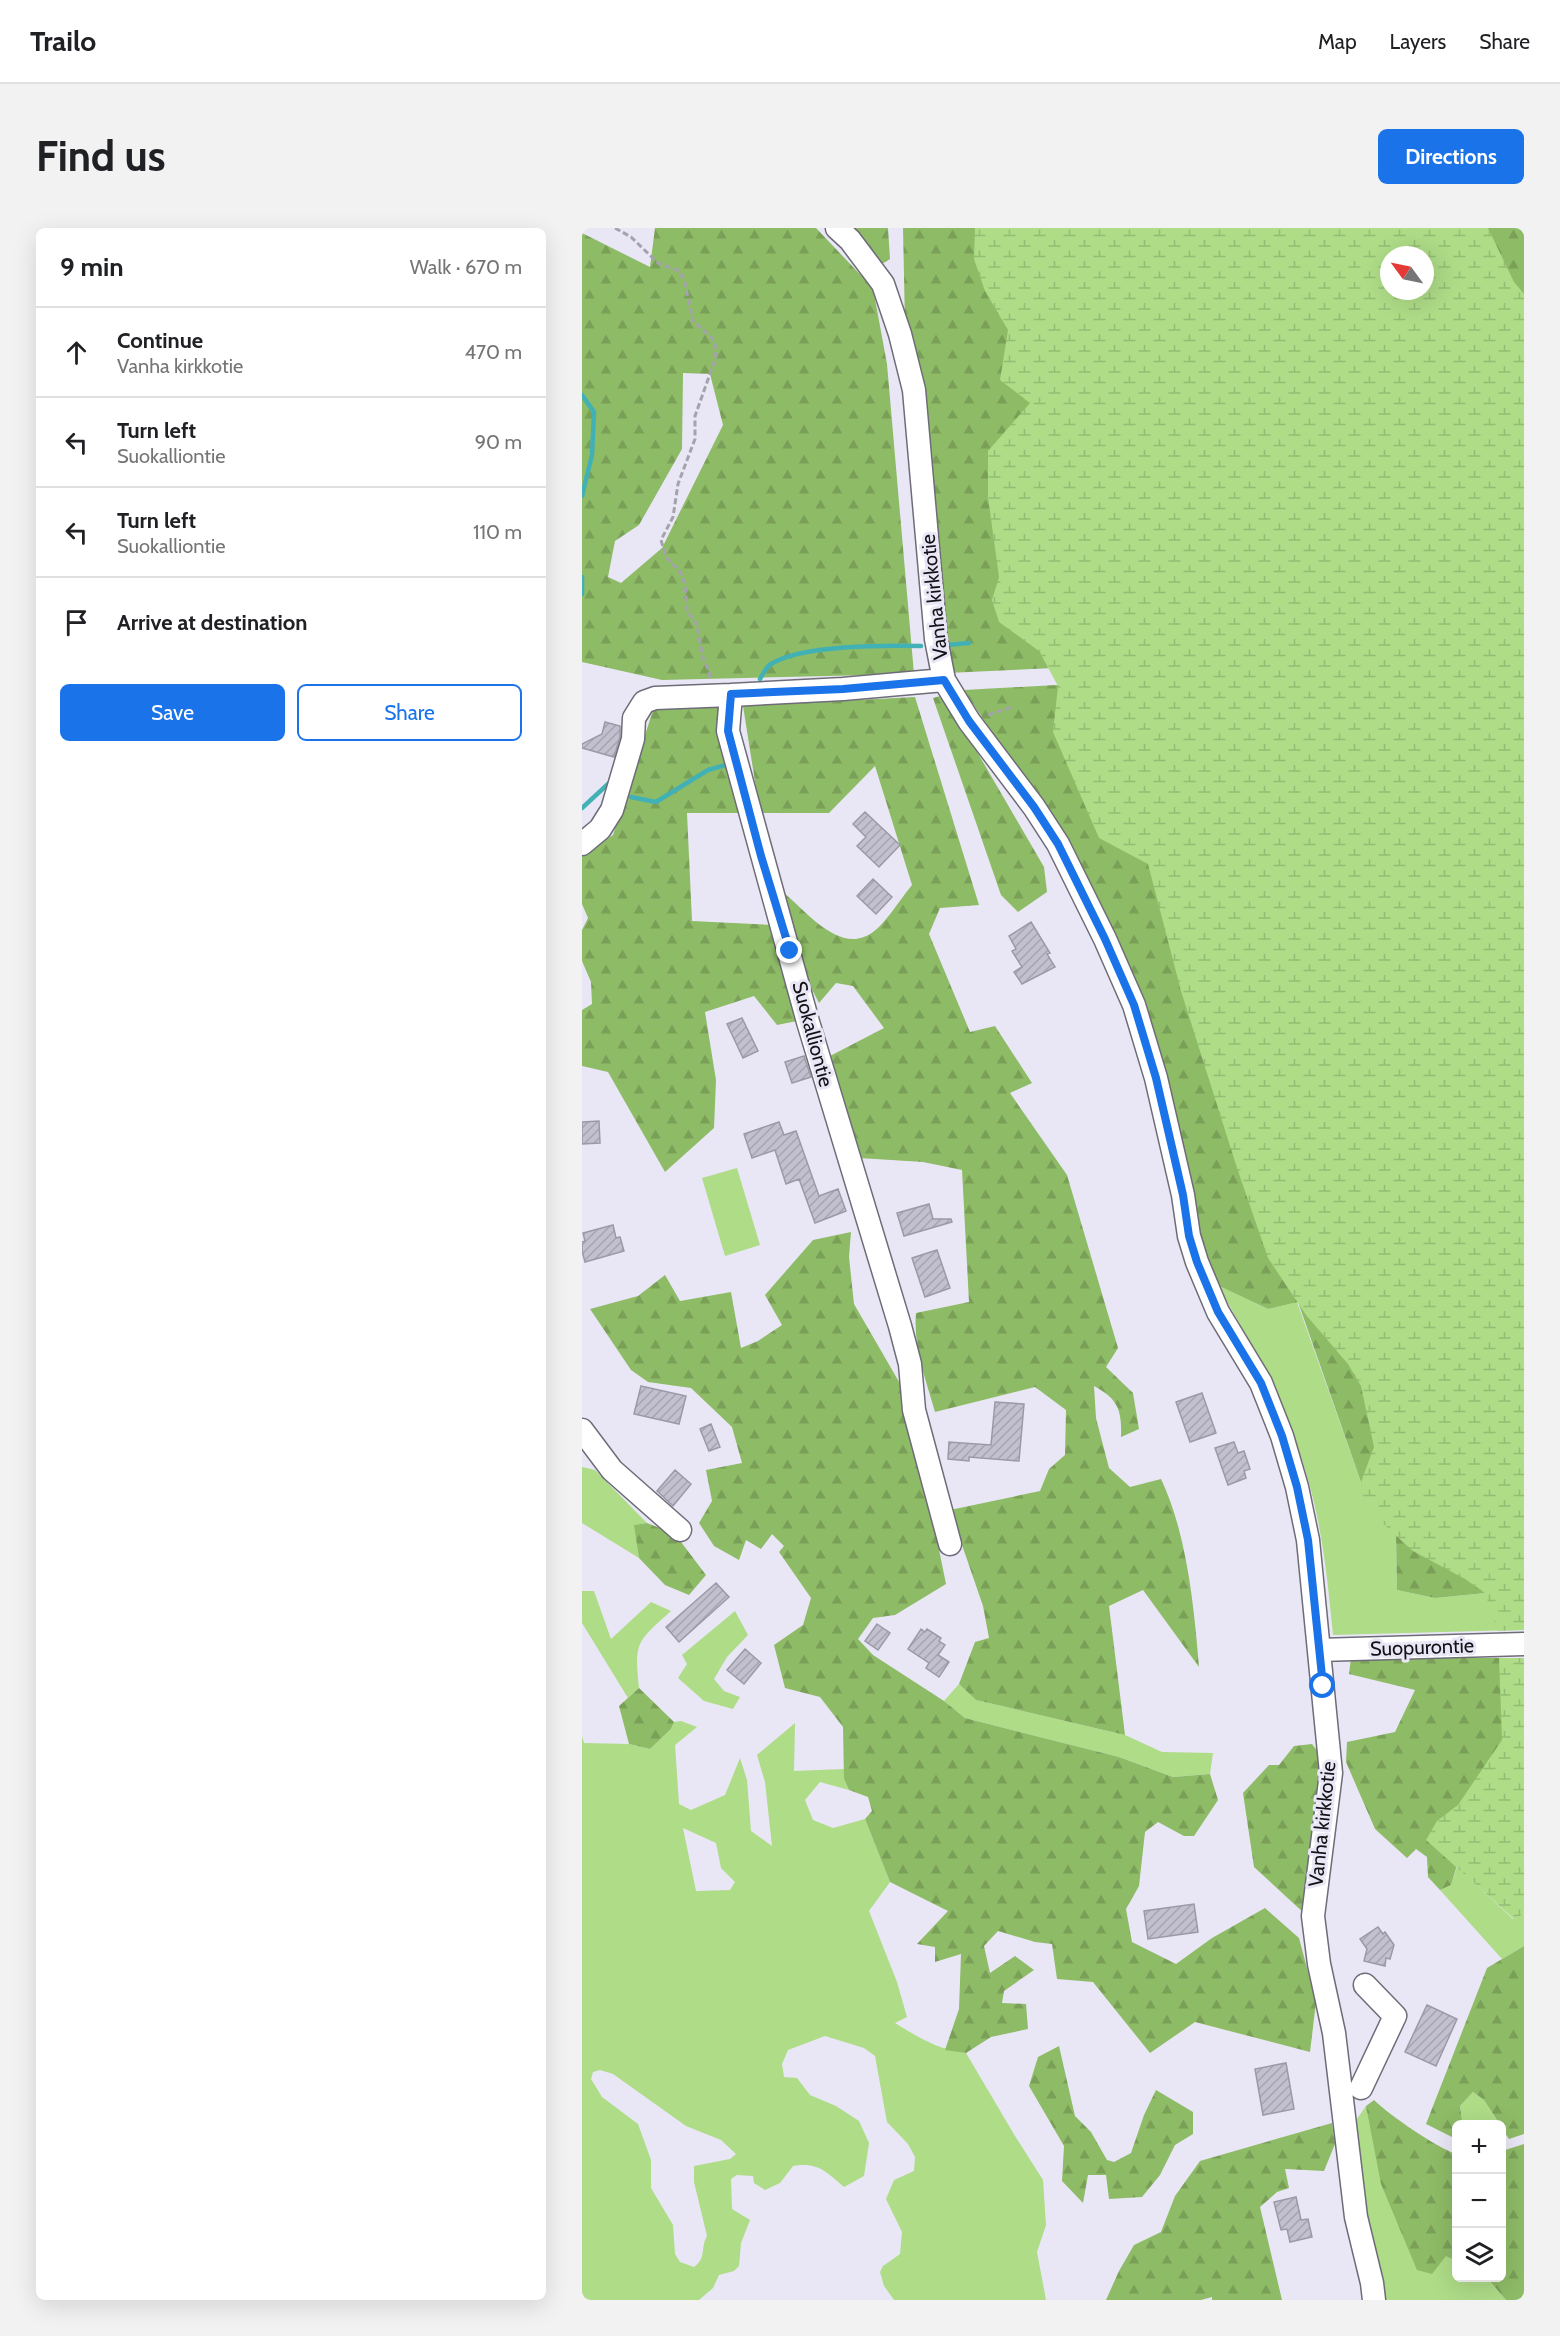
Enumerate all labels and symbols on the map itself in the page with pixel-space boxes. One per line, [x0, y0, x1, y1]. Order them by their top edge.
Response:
north arrow [1380, 246, 1434, 300]
street label: Vanha kirkkotie [915, 533, 953, 661]
route end [776, 937, 802, 963]
street label: Suokalliontie [787, 979, 839, 1089]
street label: Suopurontie [1370, 1633, 1474, 1661]
route start [1309, 1672, 1335, 1698]
street label: Vanha kirkkotie [1303, 1760, 1341, 1888]

